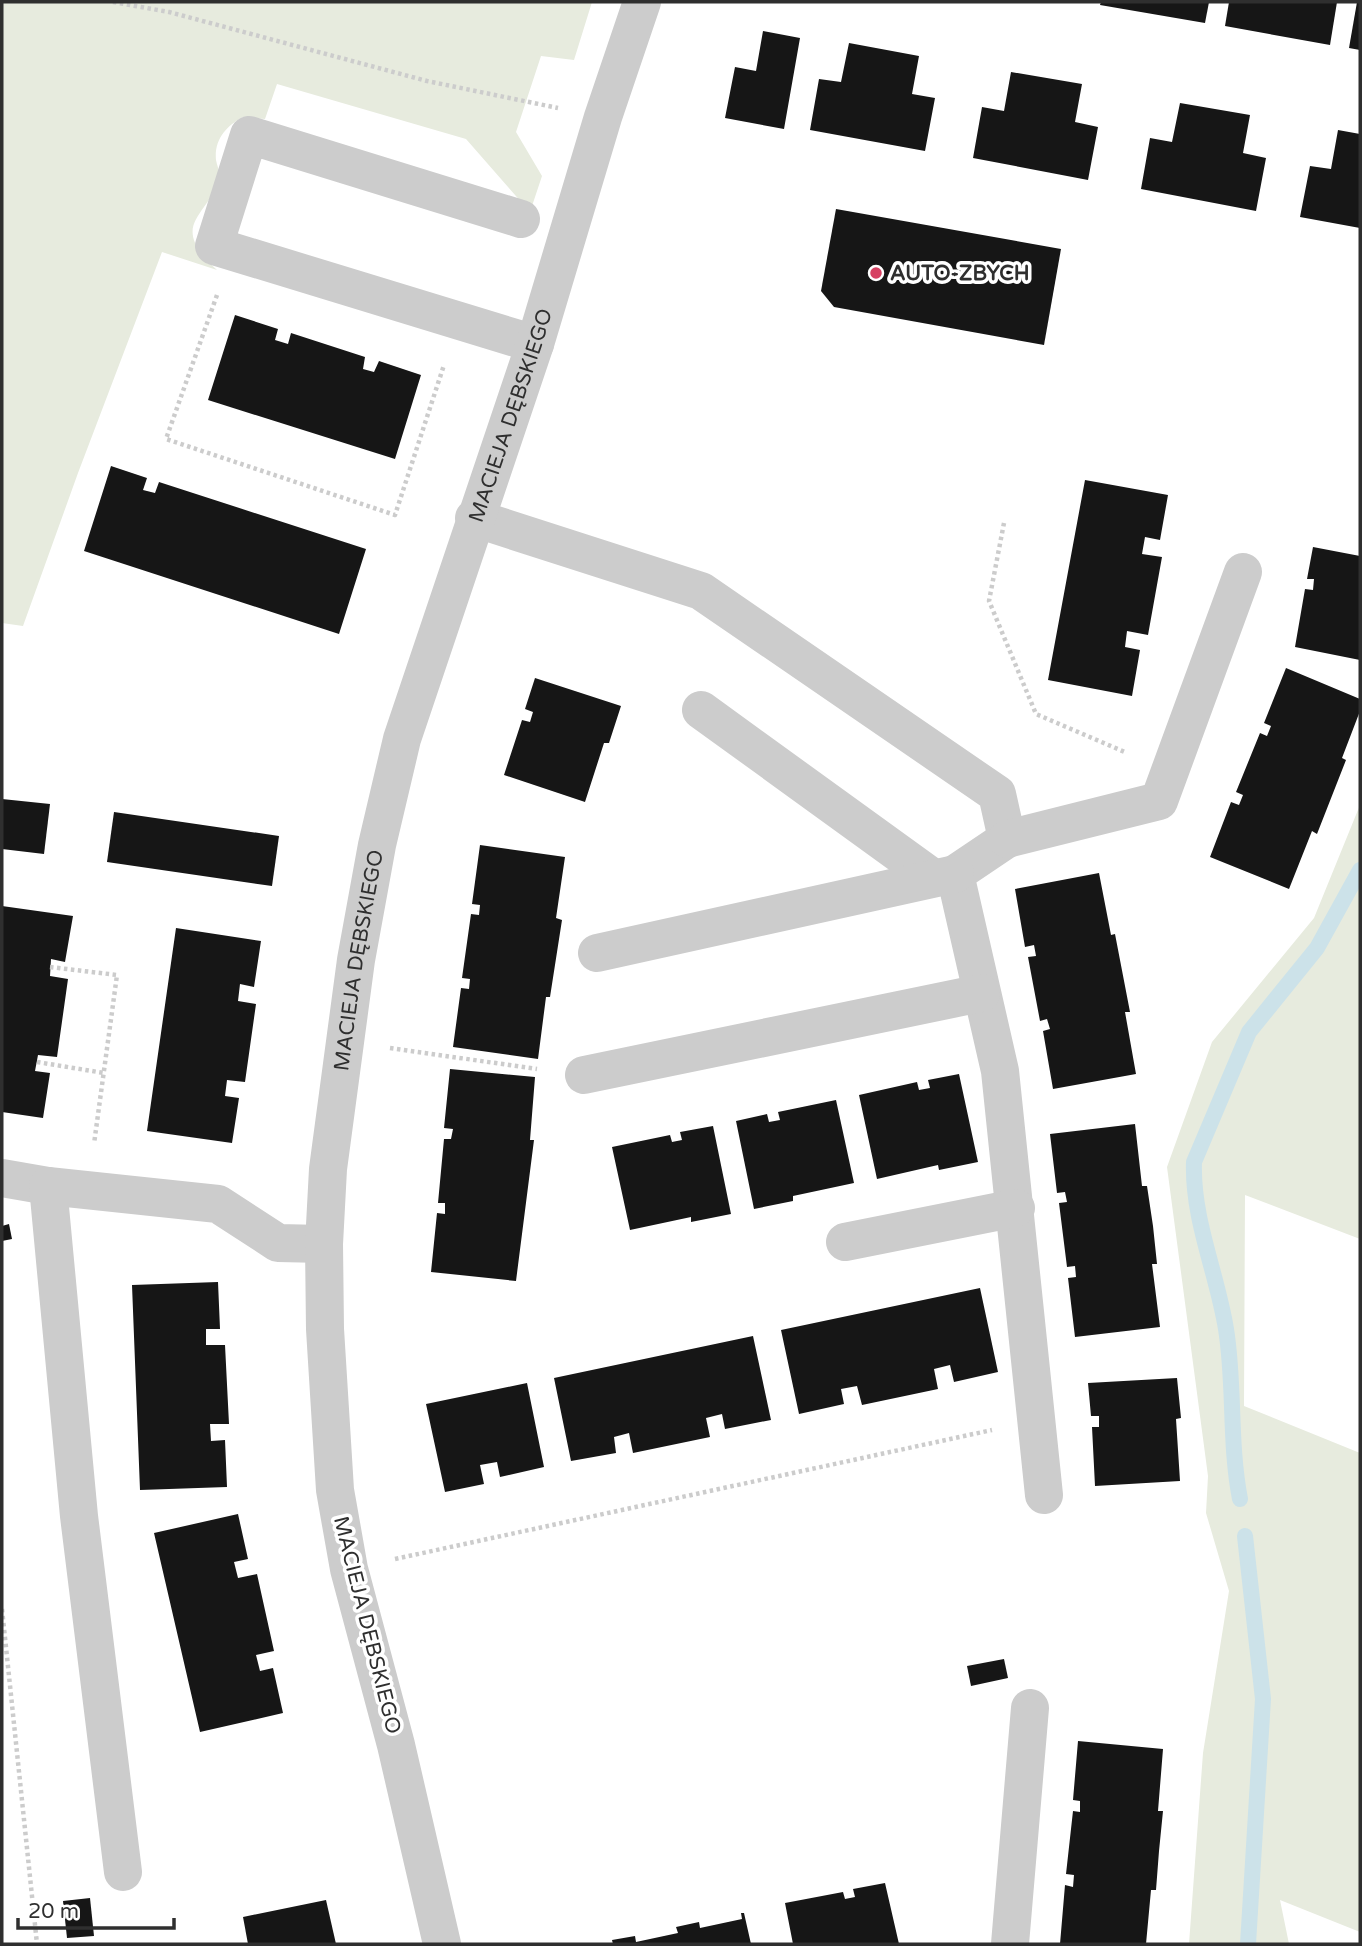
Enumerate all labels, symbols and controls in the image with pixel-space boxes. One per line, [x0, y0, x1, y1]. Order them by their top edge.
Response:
place label: AUTO-ZBYCH [890, 261, 1030, 286]
marker: AUTO-ZBYCH [868, 265, 884, 281]
street label: MACIEJA DĘBSKIEGO [463, 306, 557, 526]
street label: MACIEJA DĘBSKIEGO [329, 848, 388, 1072]
street label: MACIEJA DĘBSKIEGO [328, 1514, 406, 1736]
scale bar [18, 1886, 173, 1930]
text: 20 m [28, 1899, 79, 1924]

